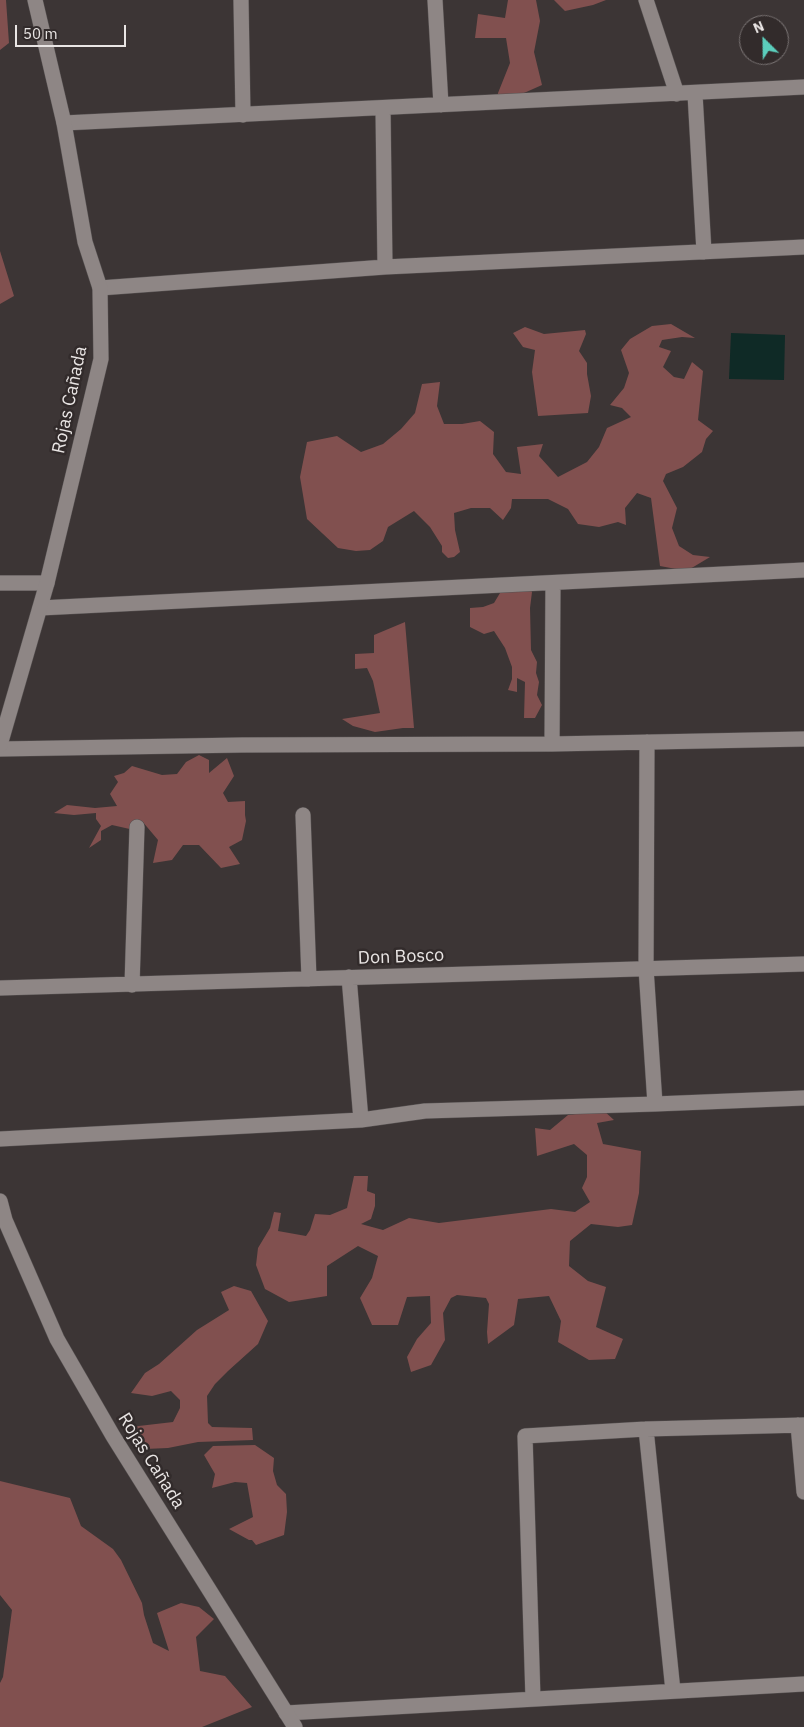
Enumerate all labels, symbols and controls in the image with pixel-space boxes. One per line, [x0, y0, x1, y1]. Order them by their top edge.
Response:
scale bar [18, 15, 129, 47]
north arrow [739, 15, 789, 65]
text: N [750, 17, 767, 37]
text: 50 m [23, 24, 58, 43]
street label: Rojas Cañada [48, 344, 92, 456]
street label: Don Bosco [358, 945, 444, 969]
street label: Rojas Cañada [113, 1409, 189, 1513]

